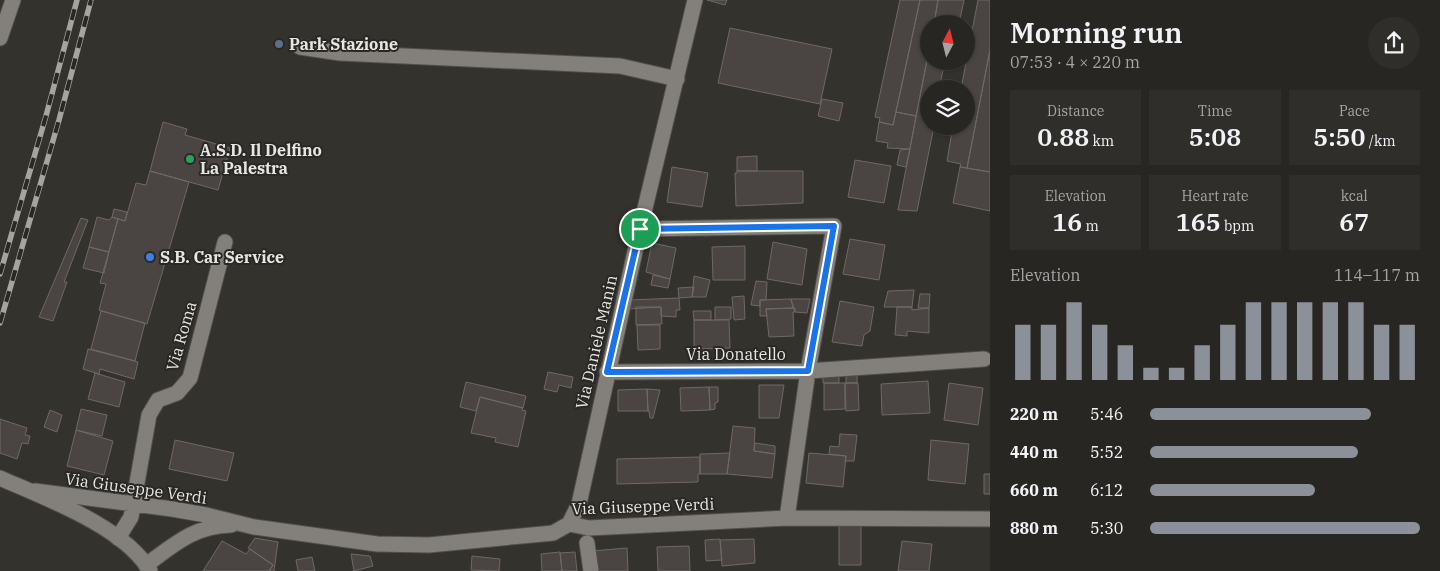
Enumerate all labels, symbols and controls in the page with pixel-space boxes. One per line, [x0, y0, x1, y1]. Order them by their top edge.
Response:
text: Morning run [1010, 14, 1183, 51]
north arrow [920, 15, 975, 70]
map controls [920, 15, 975, 135]
button: share [1368, 17, 1420, 69]
place label: Park Stazione [289, 34, 398, 54]
marker: Park Stazione [273, 38, 285, 50]
text: 07:53 · 4 × 220 m [1010, 52, 1140, 72]
button: layers [920, 80, 975, 135]
text: Distance [1047, 102, 1104, 120]
text: Time [1198, 102, 1232, 120]
text: Pace [1339, 102, 1370, 120]
text: 0.88 [1037, 120, 1089, 153]
text: 5:08 [1189, 120, 1241, 153]
text: 5:50 [1313, 120, 1366, 153]
text: km [1089, 132, 1114, 150]
text: /km [1366, 132, 1395, 150]
place label: A.S.D. Il Delfino La Palestra [200, 140, 322, 178]
marker: A.S.D. Il Delfino La Palestra [184, 153, 196, 165]
text: Elevation [1045, 187, 1107, 205]
text: Heart rate [1181, 187, 1248, 205]
text: kcal [1341, 187, 1368, 205]
text: 16 [1052, 205, 1082, 238]
text: 165 [1176, 205, 1221, 238]
text: 67 [1339, 205, 1369, 238]
pin [619, 208, 661, 250]
icon: arrive [626, 215, 654, 243]
text: m [1082, 217, 1099, 235]
text: bpm [1221, 217, 1254, 235]
place label: S.B. Car Service [160, 247, 284, 267]
marker: S.B. Car Service [144, 251, 156, 263]
text: Elevation [1010, 265, 1080, 285]
text: 114–117 m [1334, 265, 1420, 285]
street label: Via Daniele Manin [571, 273, 621, 411]
street label: Via Roma [162, 299, 201, 373]
street label: Via Donatello [686, 344, 786, 364]
text: 220 m [1010, 404, 1058, 424]
text: 5:46 [1090, 404, 1123, 424]
text: 440 m [1010, 442, 1058, 462]
text: 5:52 [1090, 442, 1123, 462]
street label: Via Giuseppe Verdi [64, 468, 208, 508]
text: 660 m [1010, 480, 1058, 500]
text: 6:12 [1090, 480, 1123, 500]
street label: Via Giuseppe Verdi [571, 494, 715, 518]
text: 880 m [1010, 518, 1058, 538]
text: 5:30 [1090, 518, 1123, 538]

